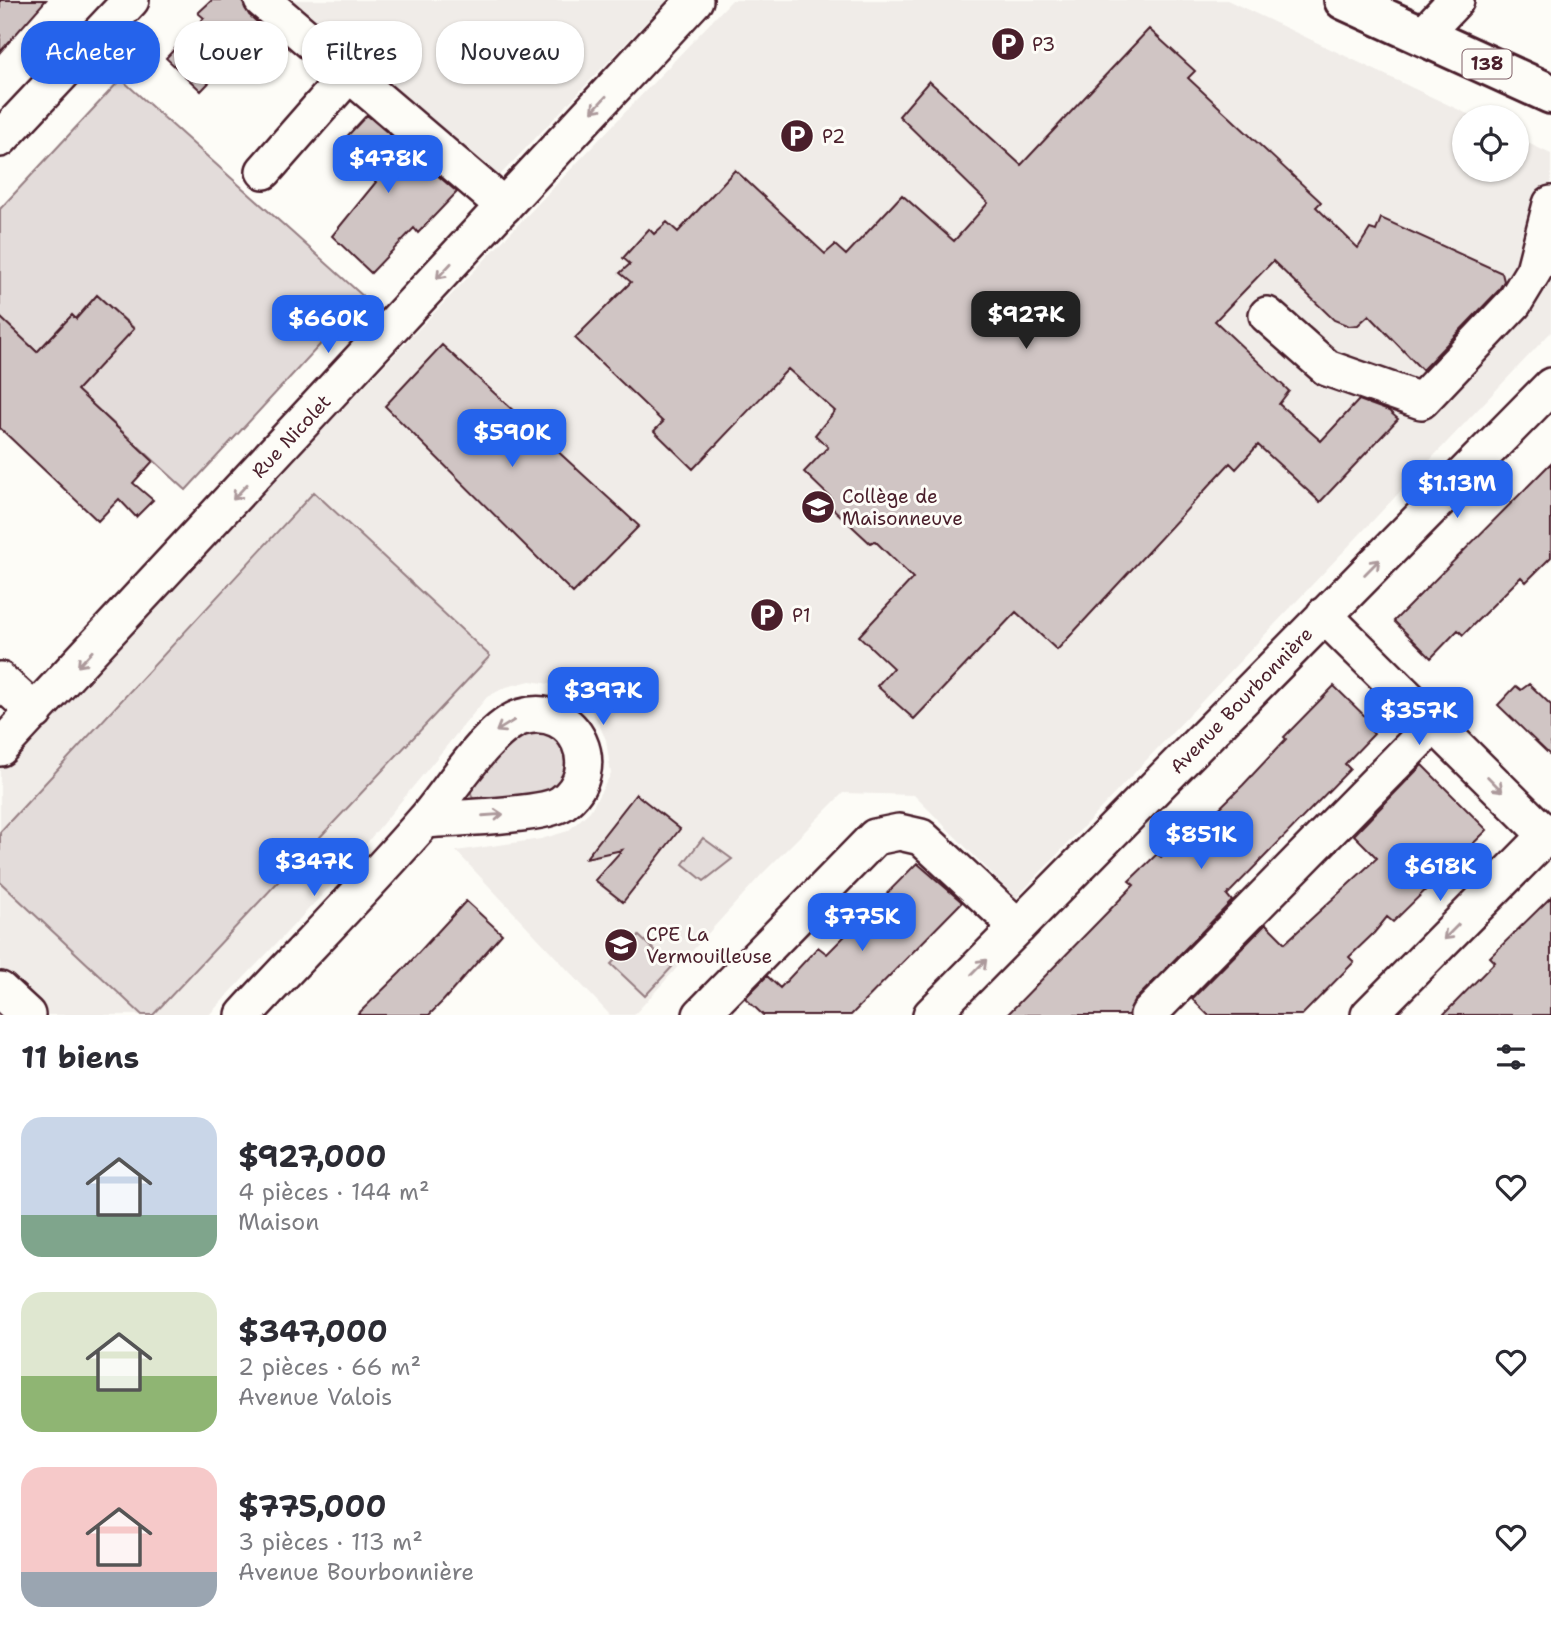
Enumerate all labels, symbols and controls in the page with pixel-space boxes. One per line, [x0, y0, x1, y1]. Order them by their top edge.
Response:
chip: Acheter [21, 21, 160, 84]
chip: Louer [174, 21, 288, 84]
chip: Filtres [302, 21, 422, 84]
chip: Nouveau [436, 21, 584, 84]
parking icon: P3 [989, 25, 1027, 63]
place label: P3 [1032, 32, 1055, 57]
road number: 138 [1462, 50, 1512, 78]
one-way arrow [590, 95, 607, 112]
map controls [1452, 105, 1529, 182]
button: locate [1452, 105, 1529, 182]
parking icon: P2 [778, 117, 816, 155]
place label: P2 [822, 124, 845, 149]
pin: $478K [339, 136, 437, 195]
text: $478K [349, 143, 427, 173]
one-way arrow [436, 262, 452, 280]
pin: $927K [977, 292, 1075, 351]
pin: $660K [279, 296, 377, 355]
text: $927K [987, 299, 1065, 329]
text: $660K [288, 303, 368, 333]
street label: Rue Nicolet [246, 389, 336, 483]
pin: $590K [463, 410, 561, 469]
text: $590K [473, 417, 551, 447]
pin: $1.13M [1400, 461, 1514, 520]
text: $1.13M [1418, 468, 1496, 498]
one-way arrow [231, 483, 248, 500]
place label: Collège de Maisonneuve [842, 484, 963, 531]
school or university icon: Collège de Maisonneuve [799, 488, 837, 526]
one-way arrow [1363, 558, 1380, 575]
parking icon: P1 [748, 596, 786, 634]
place label: P1 [792, 603, 811, 628]
street label: Avenue Bourbonnière [1165, 621, 1318, 779]
one-way arrow [76, 650, 93, 667]
pin: $397K [554, 668, 652, 727]
text: $397K [564, 675, 642, 705]
pin: $357K [1370, 688, 1468, 747]
text: $357K [1380, 695, 1458, 725]
one-way arrow [496, 719, 515, 734]
one-way arrow [1486, 775, 1503, 792]
one-way arrow [482, 808, 504, 821]
pin: $851K [1152, 812, 1250, 871]
text: $851K [1165, 819, 1237, 849]
pin: $347K [265, 838, 363, 898]
pin: $618K [1391, 844, 1489, 903]
text: $347K [275, 846, 353, 876]
text: $618K [1404, 851, 1476, 881]
pin: $775K [813, 894, 911, 953]
text: $775K [824, 901, 900, 931]
place label: CPE La Vermouilleuse [646, 922, 772, 969]
one-way arrow [1443, 923, 1460, 940]
school or university icon: CPE La Vermouilleuse [602, 926, 640, 964]
one-way arrow [971, 958, 988, 975]
text: 11 biens [21, 1037, 139, 1078]
icon: filters [1492, 1038, 1530, 1076]
text: $927,000 [238, 1136, 386, 1177]
icon: home [77, 1145, 161, 1229]
icon: heart [1492, 1168, 1530, 1206]
text: 4 pièces · 144 m² [238, 1177, 429, 1207]
text: Maison [238, 1207, 319, 1237]
text: $347,000 [238, 1311, 388, 1352]
icon: home [77, 1320, 161, 1404]
icon: heart [1492, 1343, 1530, 1381]
text: 2 pièces · 66 m² [238, 1352, 421, 1382]
text: Avenue Valois [238, 1382, 392, 1412]
text: $775,000 [238, 1486, 386, 1527]
icon: home [77, 1495, 161, 1579]
icon: heart [1492, 1518, 1530, 1556]
text: 3 pièces · 113 m² [238, 1527, 423, 1557]
text: Avenue Bourbonnière [238, 1557, 474, 1587]

